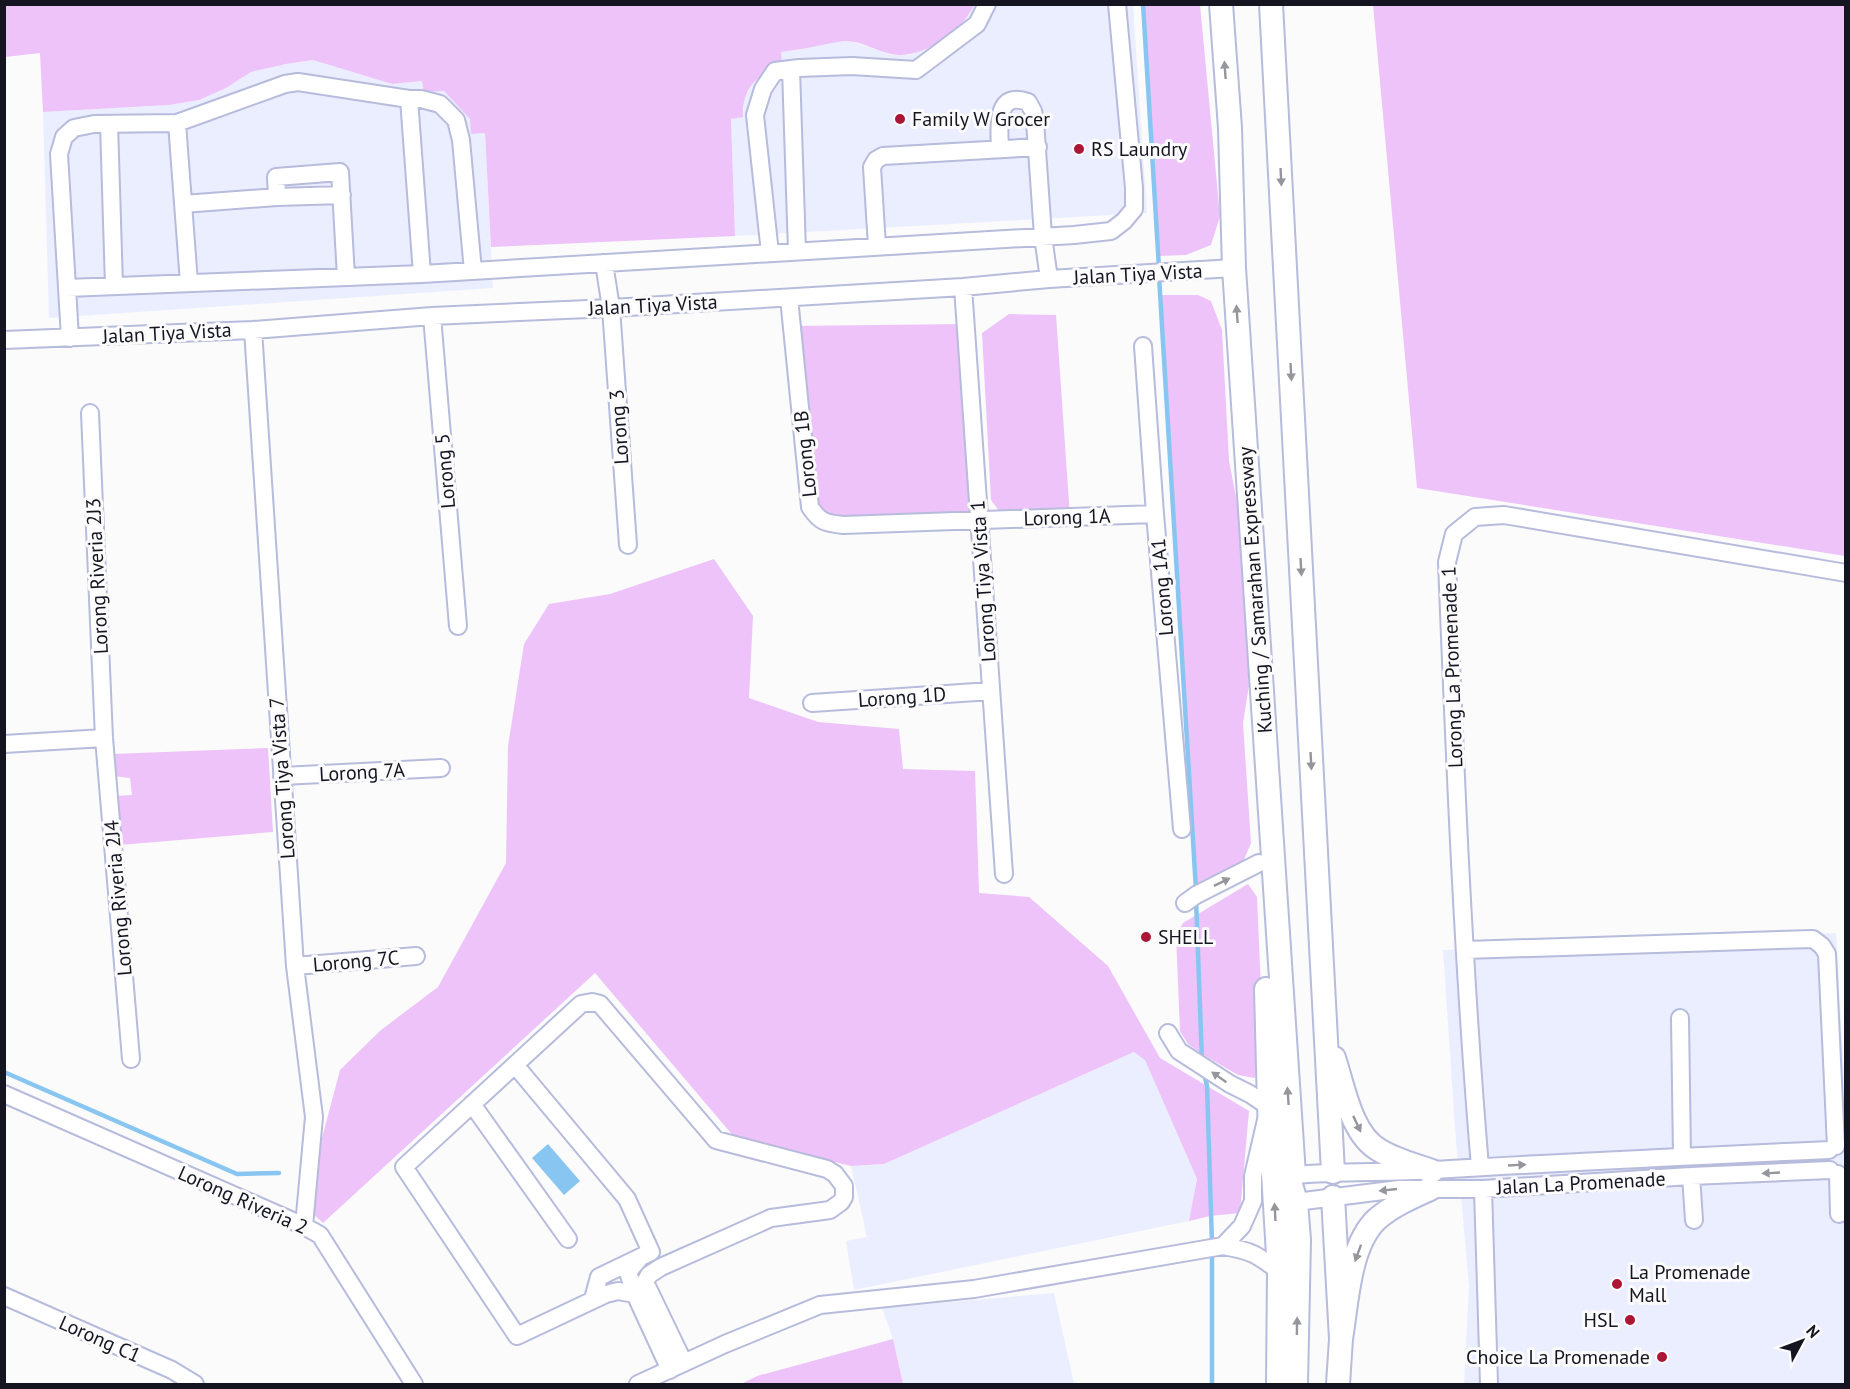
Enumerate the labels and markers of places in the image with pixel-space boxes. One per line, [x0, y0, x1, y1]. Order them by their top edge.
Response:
place label: Family W Grocer [912, 106, 1050, 132]
marker: Family W Grocer [893, 112, 907, 126]
place label: RS Laundry [1091, 136, 1188, 162]
marker: RS Laundry [1072, 142, 1086, 156]
place label: SHELL [1158, 924, 1213, 950]
marker: SHELL [1139, 930, 1153, 944]
place label: La Promenade Mall [1629, 1259, 1750, 1308]
marker: La Promenade Mall [1610, 1277, 1624, 1291]
place label: HSL [1584, 1307, 1618, 1333]
marker: HSL [1623, 1313, 1637, 1327]
place label: Choice La Promenade [1466, 1344, 1650, 1370]
marker: Choice La Promenade [1655, 1350, 1669, 1364]

